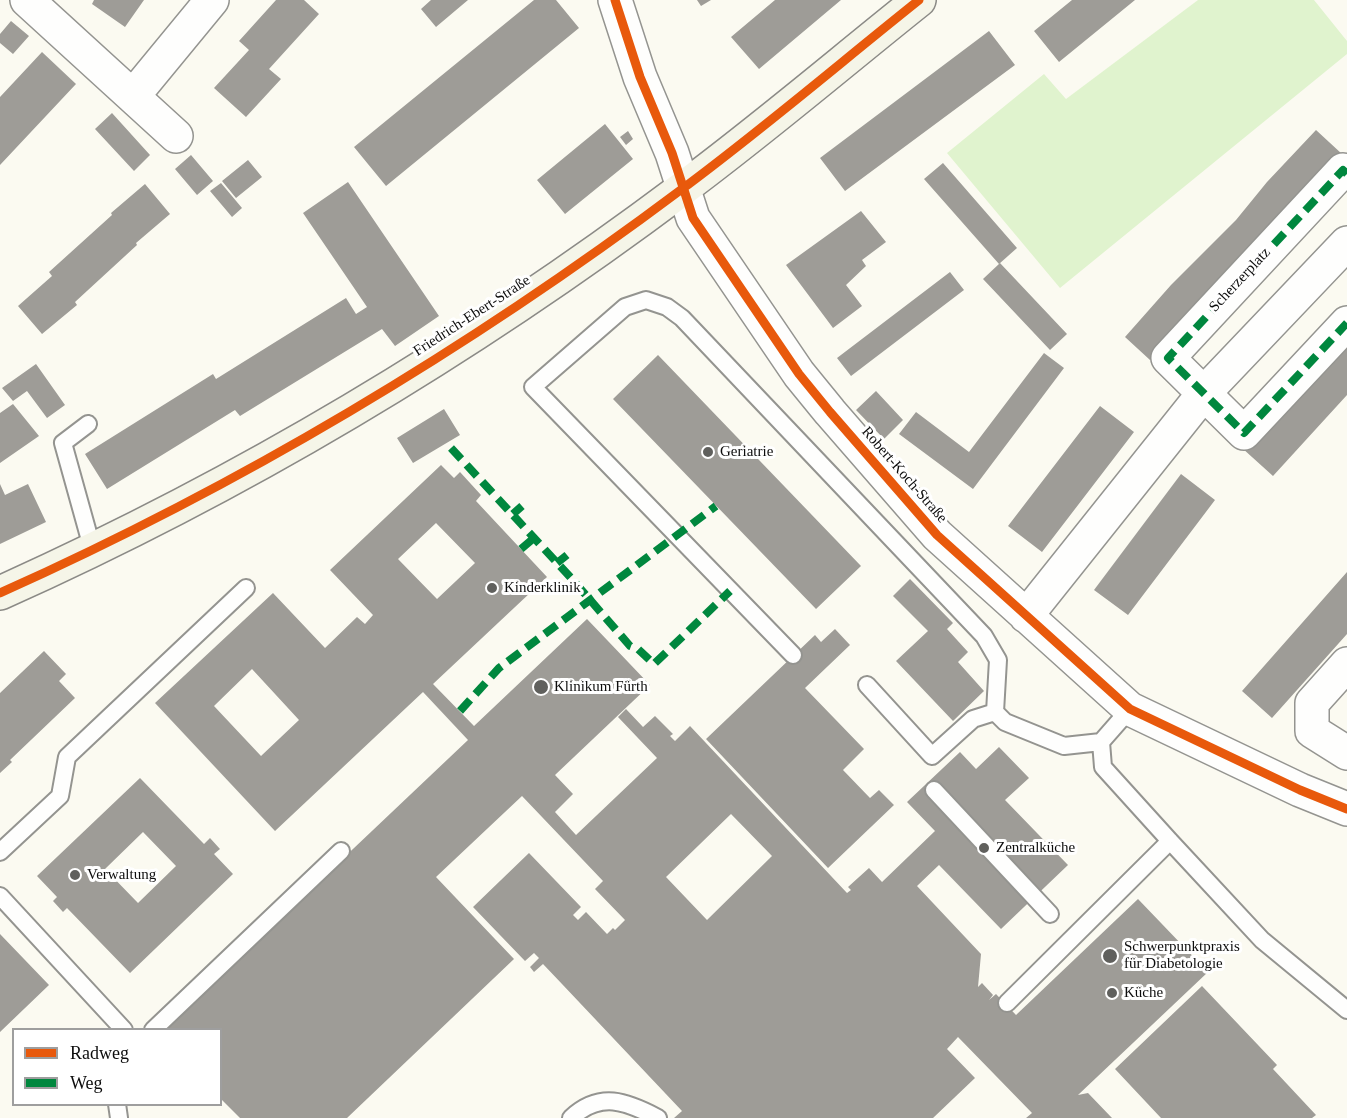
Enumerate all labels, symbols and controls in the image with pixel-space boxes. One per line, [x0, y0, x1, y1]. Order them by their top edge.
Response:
street label: Scherzerplatz [1206, 244, 1274, 316]
street label: Friedrich-Ebert-Straße [410, 271, 534, 361]
street label: Robert-Koch-Straße [857, 423, 951, 527]
place label: Geriatrie [720, 443, 773, 461]
marker: Geriatrie [701, 445, 715, 459]
place label: Kinderklinik [504, 579, 581, 597]
marker: Kinderklinik [485, 581, 499, 595]
marker: Klinikum Fürth [532, 678, 550, 696]
place label: Klinikum Fürth [554, 678, 648, 696]
place label: Zentralküche [996, 839, 1075, 857]
marker: Zentralküche [977, 841, 991, 855]
place label: Verwaltung [87, 866, 156, 884]
marker: Verwaltung [68, 868, 82, 882]
place label: Schwerpunktpraxis für Diabetologie [1124, 938, 1240, 973]
marker: Schwerpunktpraxis für Diabetologie [1101, 947, 1119, 965]
place label: Küche [1124, 984, 1163, 1002]
marker: Küche [1105, 986, 1119, 1000]
legend [12, 1028, 222, 1106]
text: Radweg [70, 1043, 129, 1063]
text: Weg [70, 1073, 103, 1093]

